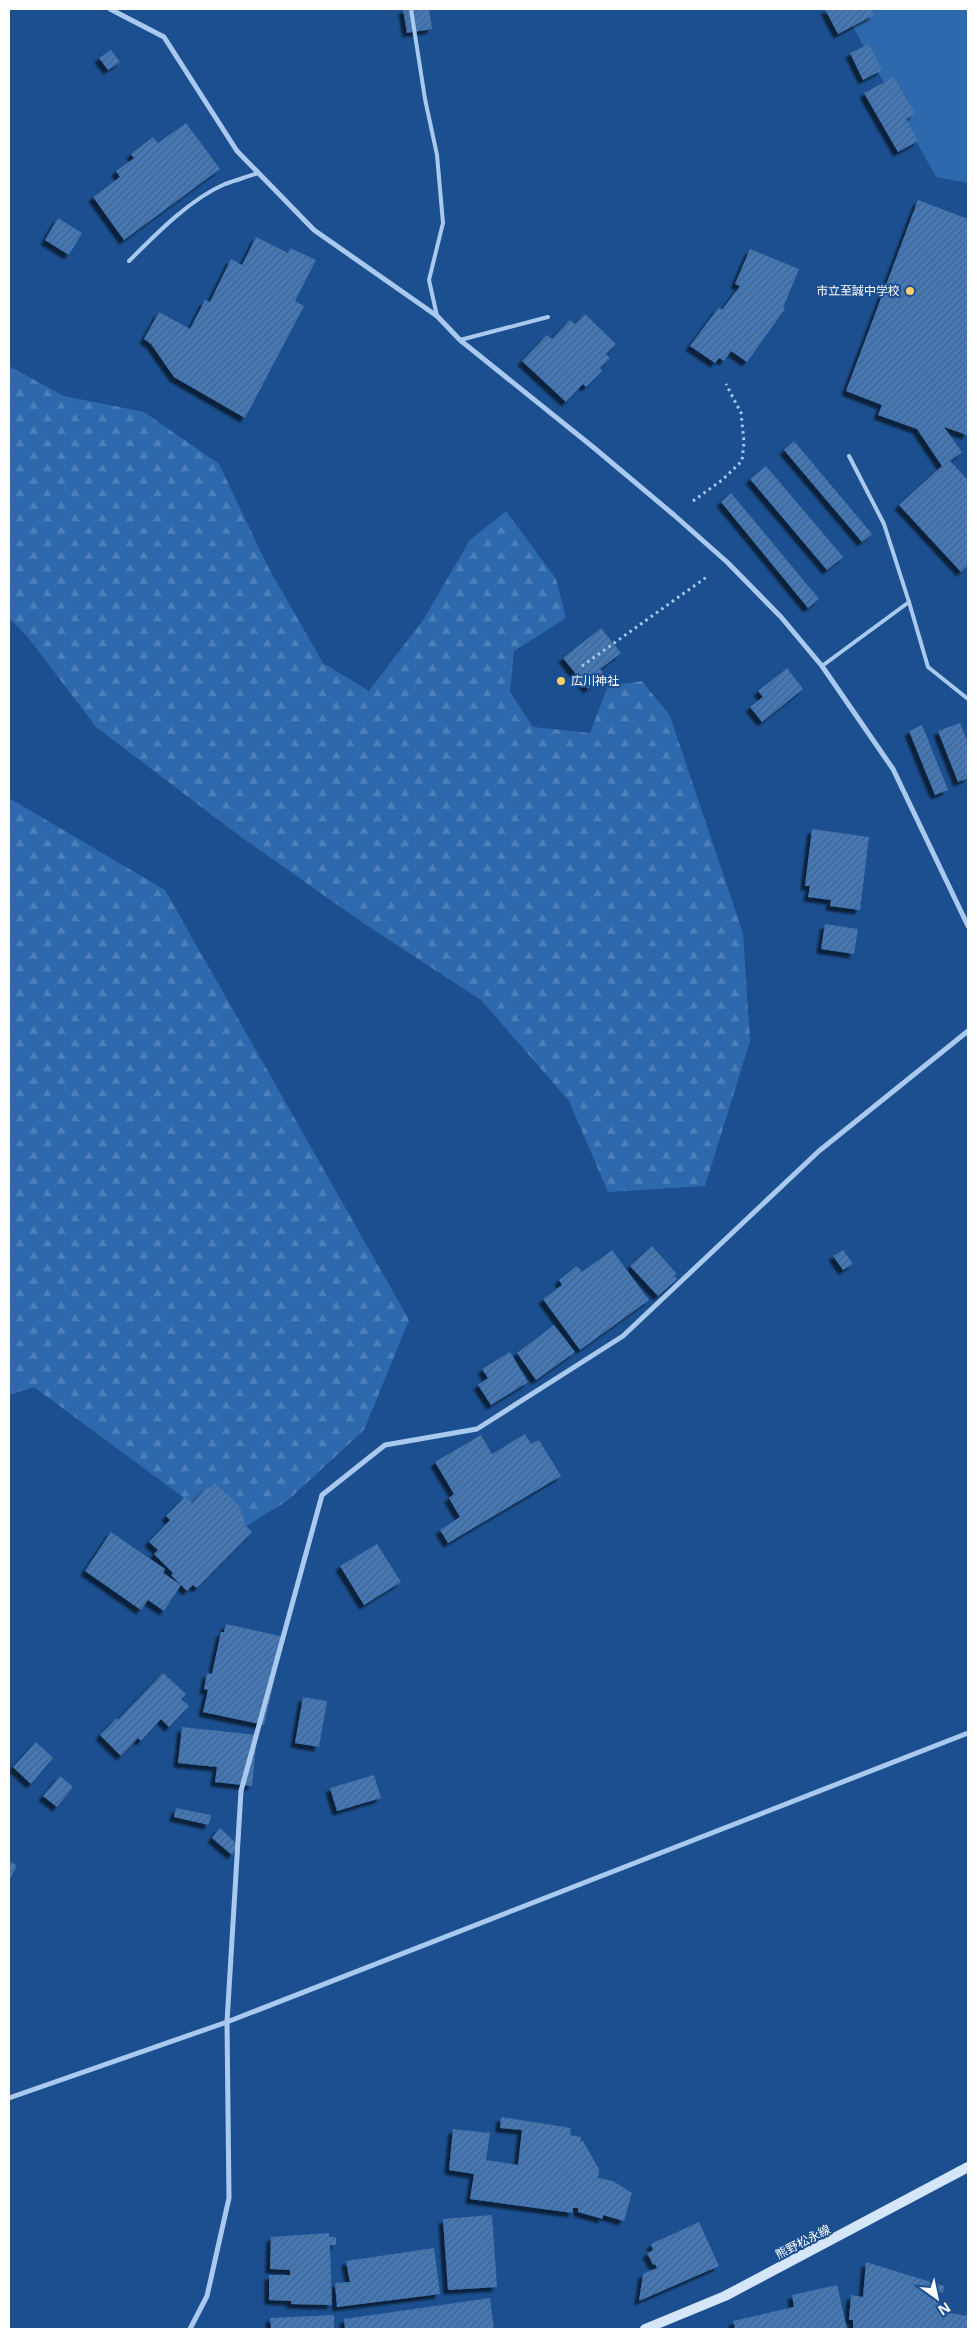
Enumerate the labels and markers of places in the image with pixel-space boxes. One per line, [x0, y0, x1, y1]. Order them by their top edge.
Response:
place label: 市立至誠中学校 [816, 282, 900, 299]
marker: 市立至誠中学校 [904, 285, 916, 297]
place label: 広川神社 [571, 672, 619, 689]
marker: 広川神社 [555, 675, 567, 687]

